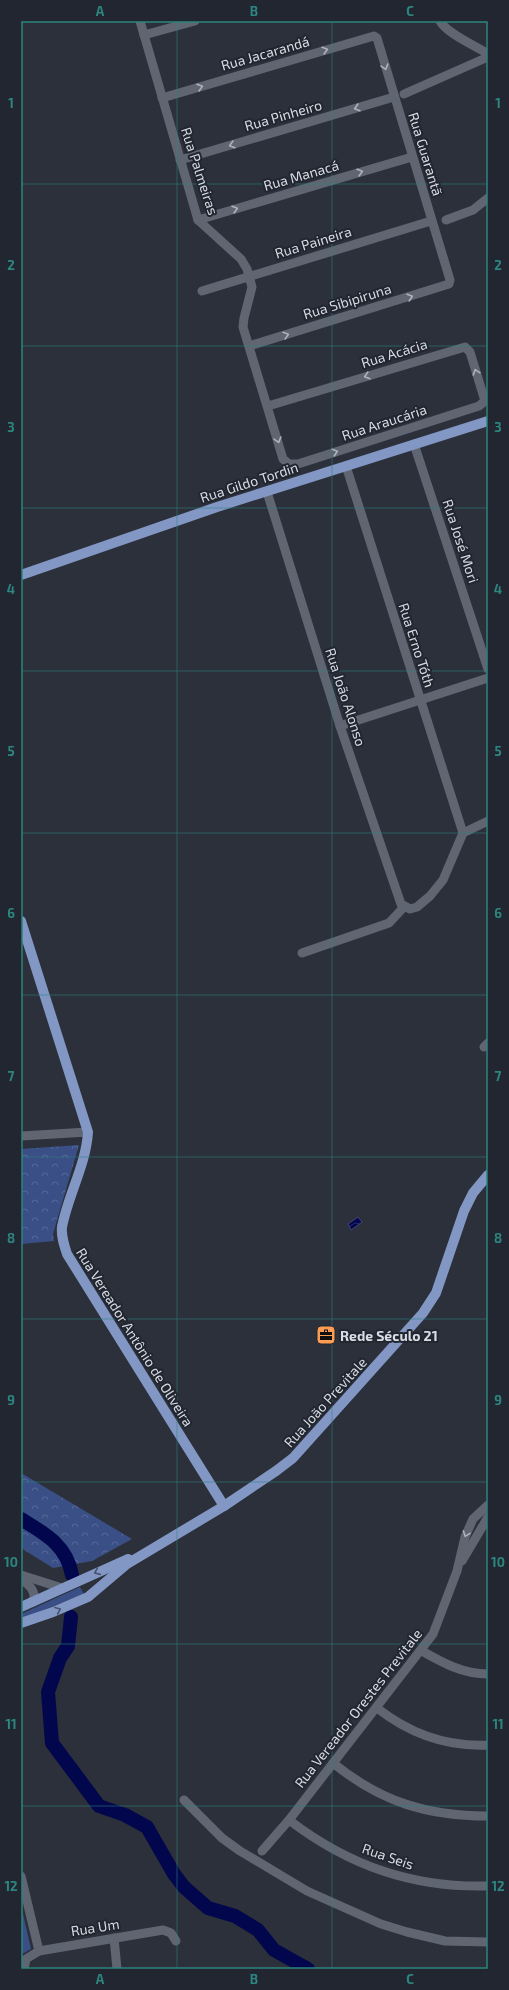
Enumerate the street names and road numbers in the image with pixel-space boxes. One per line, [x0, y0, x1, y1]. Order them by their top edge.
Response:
street label: Rua Jacarandá [219, 32, 311, 74]
street label: Rua Pinheiro [242, 96, 324, 134]
street label: Rua Guarantã [405, 110, 447, 198]
street label: Rua Palmeiras [178, 125, 222, 217]
street label: Rua Manacá [261, 156, 341, 194]
street label: Rua Paineira [273, 222, 353, 262]
street label: Rua Sibipiruna [301, 280, 393, 322]
street label: Rua Acácia [359, 335, 429, 371]
street label: Rua Araucária [339, 400, 429, 444]
street label: Rua Gildo Tordin [198, 458, 300, 506]
street label: Rua José Mori [439, 497, 483, 585]
street label: Rua Erno Tóth [395, 601, 439, 689]
street label: Rua João Alonso [322, 646, 370, 748]
street label: Rua Vereador Antônio de Oliveira [73, 1245, 197, 1429]
street label: Rua João Previtale [280, 1353, 370, 1451]
street label: Rua Vereador Orestes Previtale [291, 1625, 425, 1791]
street label: Rua Seis [360, 1839, 416, 1873]
street label: Rua Um [69, 1915, 121, 1939]

